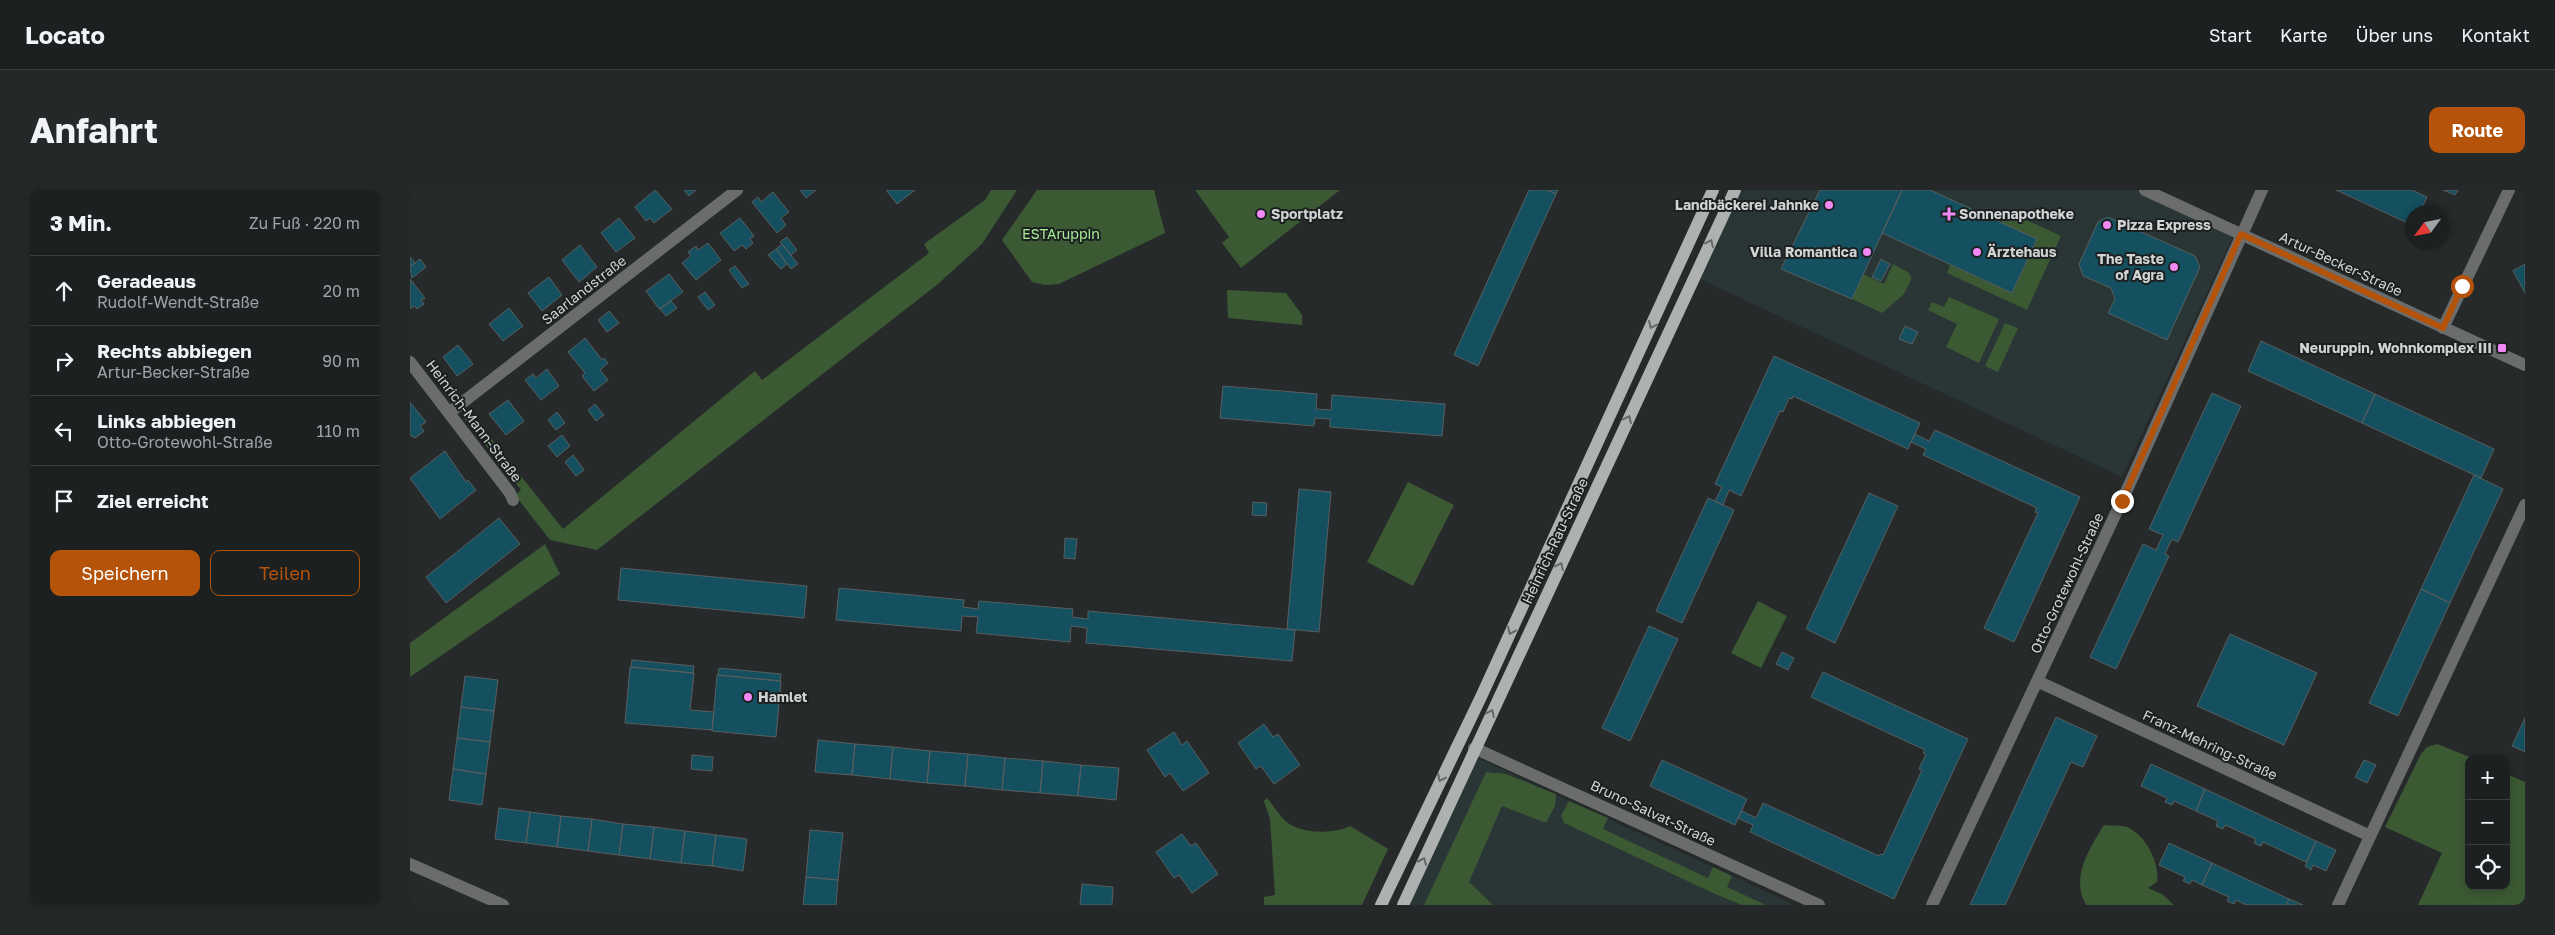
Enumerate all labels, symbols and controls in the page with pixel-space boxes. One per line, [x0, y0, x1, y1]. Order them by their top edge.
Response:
text: Locato [25, 20, 105, 49]
text: Start [2209, 24, 2252, 46]
text: Karte [2280, 24, 2327, 46]
text: Über uns [2355, 24, 2433, 46]
text: Kontakt [2461, 24, 2530, 46]
button: Route [2429, 107, 2525, 153]
text: Anfahrt [30, 109, 158, 151]
place label: Landbäckerei Jahnke [1675, 196, 1819, 213]
marker: Landbäckerei Jahnke [1823, 199, 1835, 211]
place label: Sportplatz [1271, 205, 1343, 222]
place label: Sonnenapotheke [1959, 205, 2074, 222]
north arrow [2405, 205, 2450, 250]
marker: Sportplatz [1255, 208, 1267, 220]
marker: Sonnenapotheke [1943, 208, 1955, 220]
text: 3 Min. [50, 210, 112, 236]
text: Zu Fuß · 220 m [249, 213, 360, 233]
place label: Pizza Express [2117, 216, 2211, 233]
marker: Pizza Express [2101, 219, 2113, 231]
park label: ESTAruppin [1022, 225, 1100, 242]
street label: Artur-Becker-Straße [2277, 228, 2405, 300]
one-way arrow [1704, 239, 1715, 248]
place label: Villa Romantica [1750, 243, 1857, 260]
place label: Ärztehaus [1987, 243, 2057, 260]
marker: Villa Romantica [1861, 246, 1873, 258]
marker: Ärztehaus [1971, 246, 1983, 258]
place label: The Taste of Agra [2097, 250, 2164, 283]
street label: Saarlandstraße [538, 251, 629, 328]
marker: The Taste of Agra [2168, 261, 2180, 273]
text: Geradeaus [97, 269, 196, 292]
route start [2451, 275, 2474, 298]
icon: ahead [50, 277, 78, 305]
text: 20 m [323, 281, 360, 301]
text: Rudolf-Wendt-Straße [97, 292, 259, 312]
one-way arrow [1648, 320, 1658, 329]
text: Rechts abbiegen [97, 339, 252, 362]
place label: Neuruppin, Wohnkomplex III [2299, 339, 2492, 356]
marker: Neuruppin, Wohnkomplex III [2496, 342, 2508, 354]
icon: right [50, 347, 78, 375]
text: 90 m [322, 351, 360, 371]
street label: Heinrich-Mann-Straße [423, 356, 526, 485]
text: Artur-Becker-Straße [97, 362, 250, 382]
text: Links abbiegen [97, 409, 236, 432]
one-way arrow [1622, 415, 1632, 424]
icon: left [50, 417, 78, 445]
text: 110 m [316, 421, 360, 441]
text: Otto-Grotewohl-Straße [97, 432, 272, 452]
street label: Heinrich-Rau-Straße [1518, 475, 1591, 606]
icon: arrive [50, 487, 78, 515]
text: Ziel erreicht [97, 489, 209, 512]
route end [2111, 490, 2134, 513]
street label: Otto-Grotewohl-Straße [2026, 510, 2107, 656]
button: Speichern [50, 550, 200, 596]
button: Teilen [210, 550, 360, 596]
one-way arrow [1553, 562, 1564, 571]
one-way arrow [1507, 626, 1517, 635]
place label: Hamlet [758, 688, 808, 705]
marker: Hamlet [742, 691, 754, 703]
street label: Franz-Mehring-Straße [2140, 706, 2280, 783]
one-way arrow [1485, 709, 1495, 718]
map controls [2465, 755, 2510, 890]
button: + [2465, 755, 2510, 800]
one-way arrow [1436, 773, 1447, 782]
street label: Bruno-Salvat-Straße [1588, 776, 1719, 849]
button: − [2465, 800, 2510, 845]
button: locate [2465, 845, 2510, 890]
one-way arrow [1417, 857, 1427, 866]

